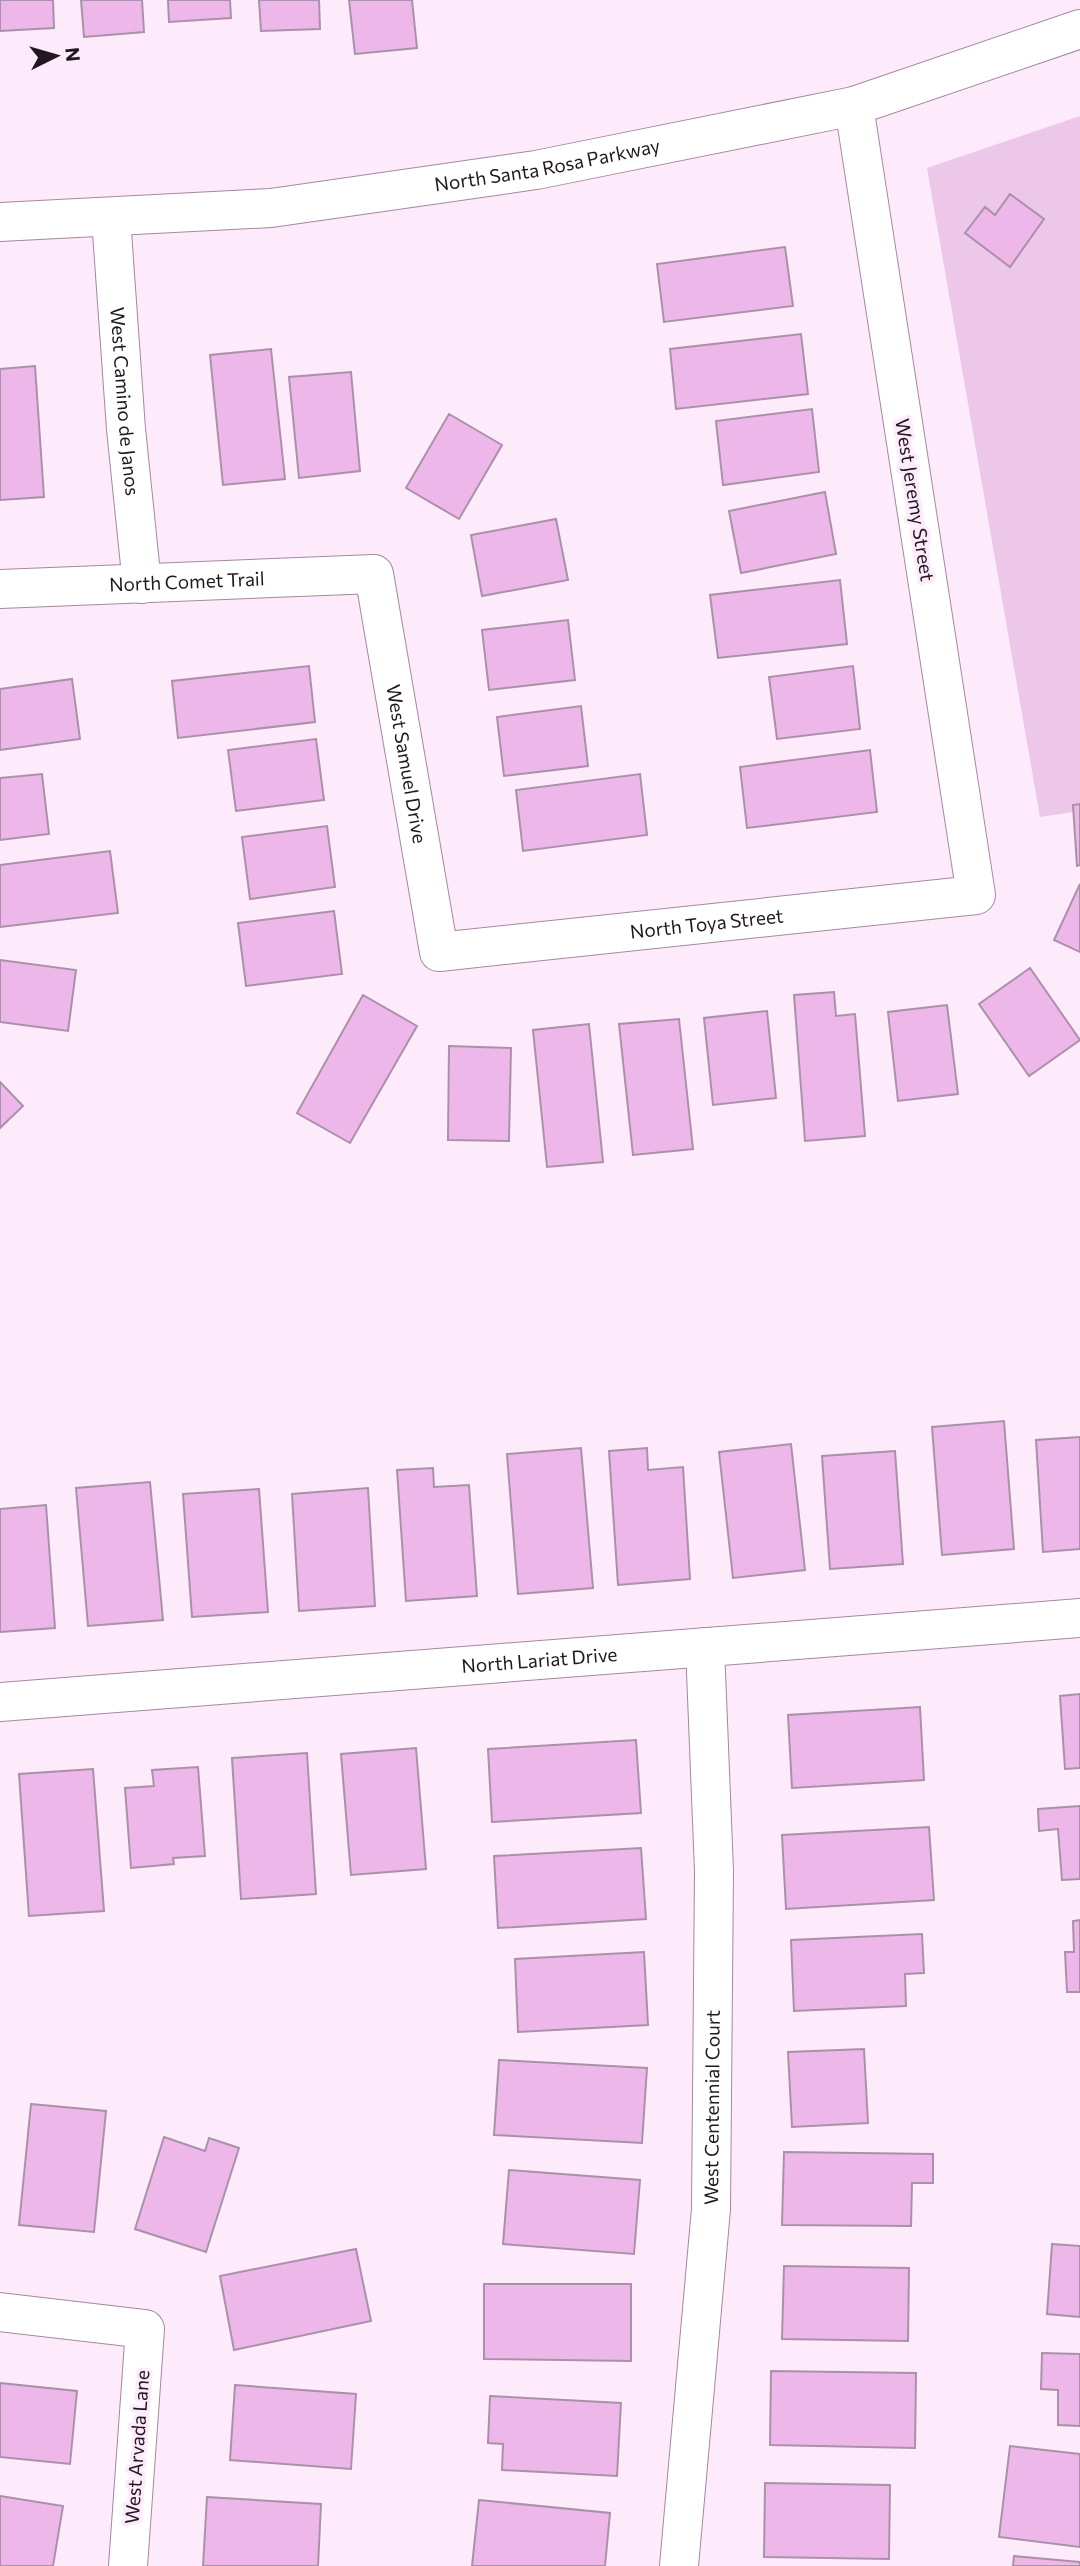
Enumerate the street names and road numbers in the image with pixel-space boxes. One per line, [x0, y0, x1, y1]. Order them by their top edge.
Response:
street label: North Santa Rosa Parkway [433, 133, 662, 195]
street label: West Camino de Janos [106, 306, 145, 497]
street label: West Jeremy Street [891, 417, 940, 583]
street label: North Comet Trail [109, 566, 265, 596]
street label: West Samuel Drive [382, 683, 432, 845]
street label: North Toya Street [629, 903, 785, 943]
street label: North Lariat Drive [461, 1642, 618, 1677]
street label: West Centennial Court [699, 2010, 724, 2205]
street label: West Arvada Lane [120, 2369, 153, 2525]

